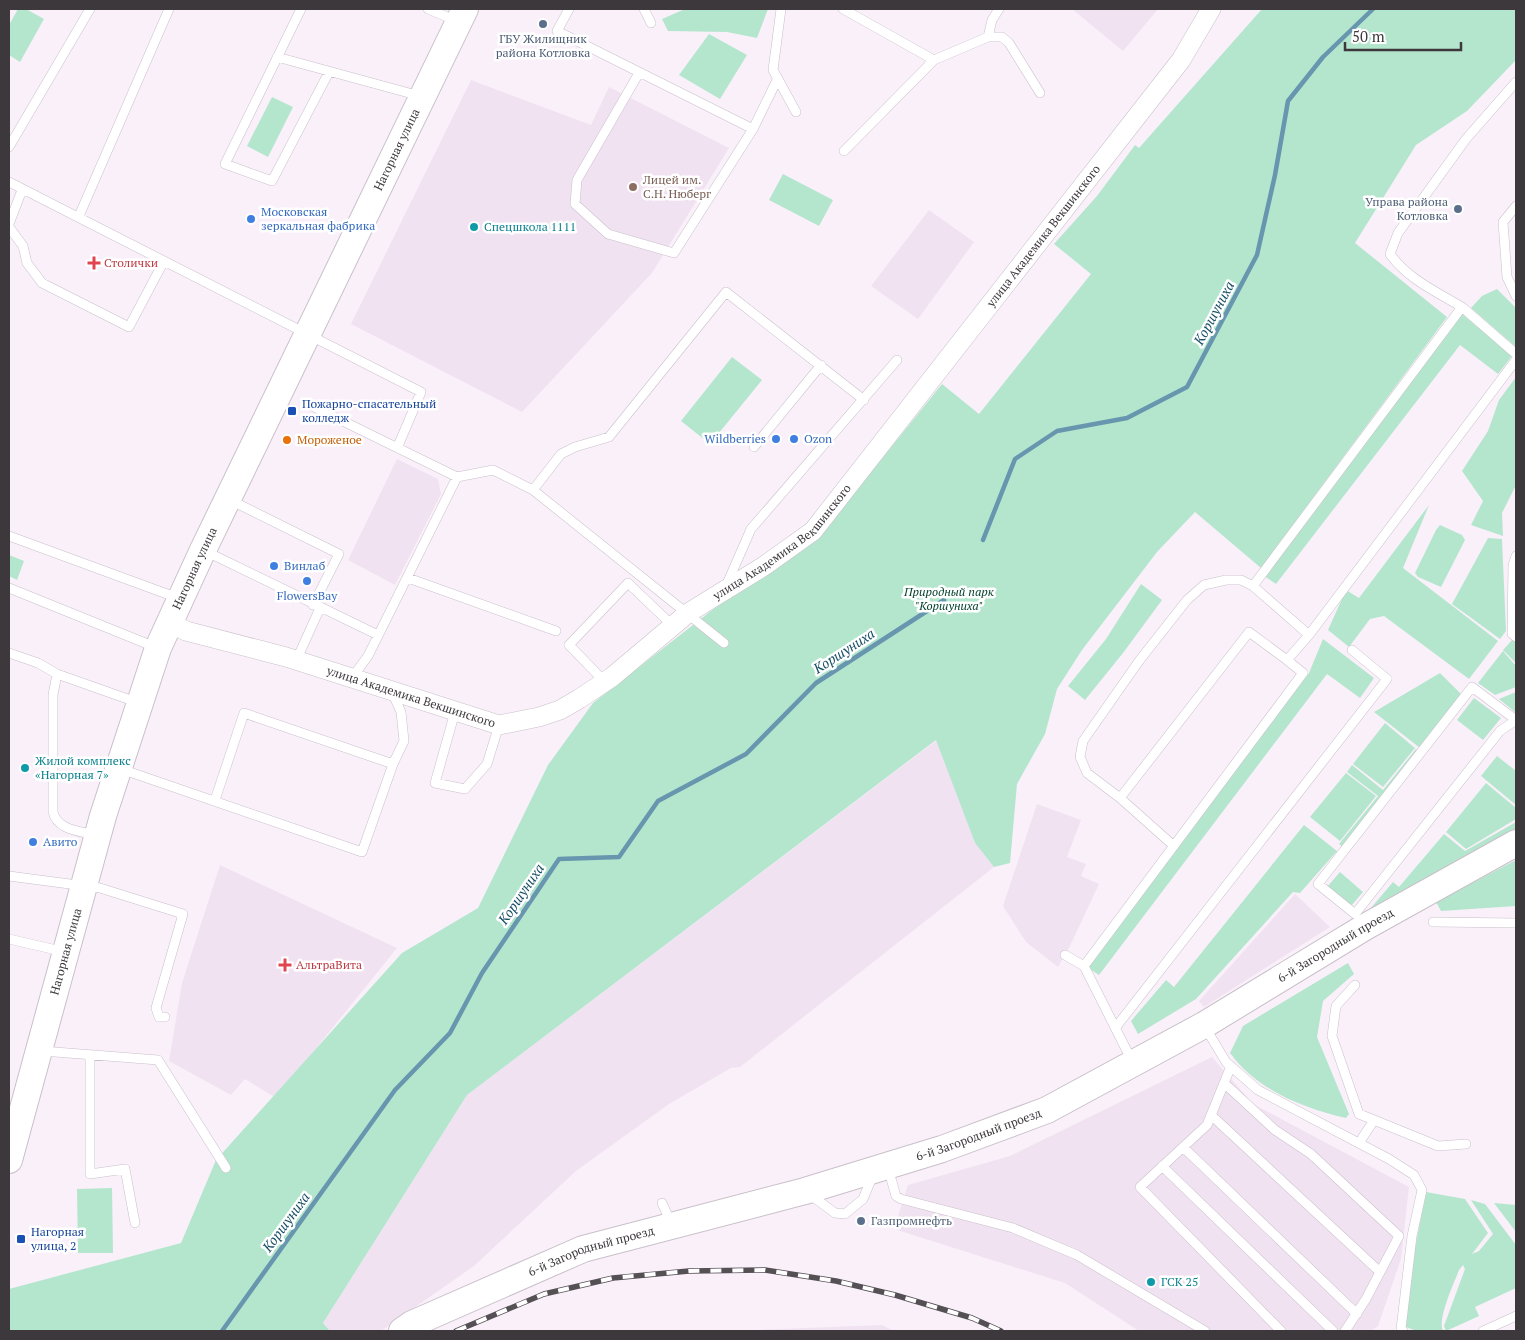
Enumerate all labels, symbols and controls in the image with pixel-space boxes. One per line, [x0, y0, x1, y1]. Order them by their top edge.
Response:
marker: ГБУ Жилищник района Котловка [537, 18, 549, 30]
scale bar [1345, 20, 1461, 52]
text: 50 m [1352, 26, 1385, 46]
place label: ГБУ Жилищник района Котловка [496, 31, 590, 60]
street label: Нагорная улица [370, 106, 423, 193]
street label: улица Академика Векшинского [982, 161, 1103, 311]
place label: Лицей им. С.Н. Нюберг [642, 172, 711, 201]
marker: Лицей им. С.Н. Нюберг [627, 181, 639, 193]
place label: Управа района Котловка [1365, 194, 1448, 223]
marker: Управа района Котловка [1452, 203, 1464, 215]
place label: Московская зеркальная фабрика [261, 204, 375, 233]
marker: Московская зеркальная фабрика [245, 213, 257, 225]
place label: Спецшкола 1111 [484, 219, 576, 234]
marker: Спецшкола 1111 [468, 221, 480, 233]
place label: Столички [104, 255, 158, 270]
marker: Столички [88, 257, 100, 269]
water label: Коршуниха [1188, 278, 1238, 349]
place label: Пожарно-спасательный колледж [302, 396, 436, 425]
marker: Пожарно-спасательный колледж [286, 405, 298, 417]
place label: Wildberries [704, 431, 766, 446]
place label: Ozon [804, 431, 832, 446]
place label: Мороженое [297, 432, 362, 447]
marker: Wildberries [770, 433, 782, 445]
marker: Ozon [788, 433, 800, 445]
marker: Мороженое [281, 434, 293, 446]
street label: улица Академика Векшинского [709, 480, 854, 603]
street label: Нагорная улица [169, 525, 220, 612]
place label: Винлаб [284, 558, 325, 573]
marker: Винлаб [268, 560, 280, 572]
marker: FlowersBay [301, 575, 313, 587]
park label: Природный парк "Коршуниха" [903, 584, 994, 613]
place label: FlowersBay [277, 588, 338, 603]
water label: Коршуниха [809, 624, 878, 678]
street label: улица Академика Векшинского [324, 662, 498, 731]
place label: Жилой комплекс «Нагорная 7» [35, 753, 131, 782]
marker: Жилой комплекс «Нагорная 7» [19, 762, 31, 774]
place label: Авито [43, 834, 78, 849]
marker: Авито [27, 836, 39, 848]
water label: Коршуниха [493, 860, 548, 929]
street label: 6-й Загородный проезд [1275, 905, 1396, 985]
street label: Нагорная улица [46, 906, 84, 997]
place label: АльтраВита [296, 957, 362, 972]
marker: АльтраВита [278, 958, 292, 972]
street label: 6-й Загородный проезд [914, 1105, 1043, 1164]
water label: Коршуниха [257, 1188, 314, 1256]
place label: Газпромнефть [871, 1213, 952, 1228]
marker: Газпромнефть [855, 1215, 867, 1227]
street label: 6-й Загородный проезд [526, 1223, 656, 1279]
place label: Нагорная улица, 2 [30, 1224, 84, 1253]
marker: Нагорная улица, 2 [15, 1233, 27, 1245]
place label: ГСК 25 [1161, 1274, 1198, 1289]
marker: ГСК 25 [1145, 1276, 1157, 1288]

